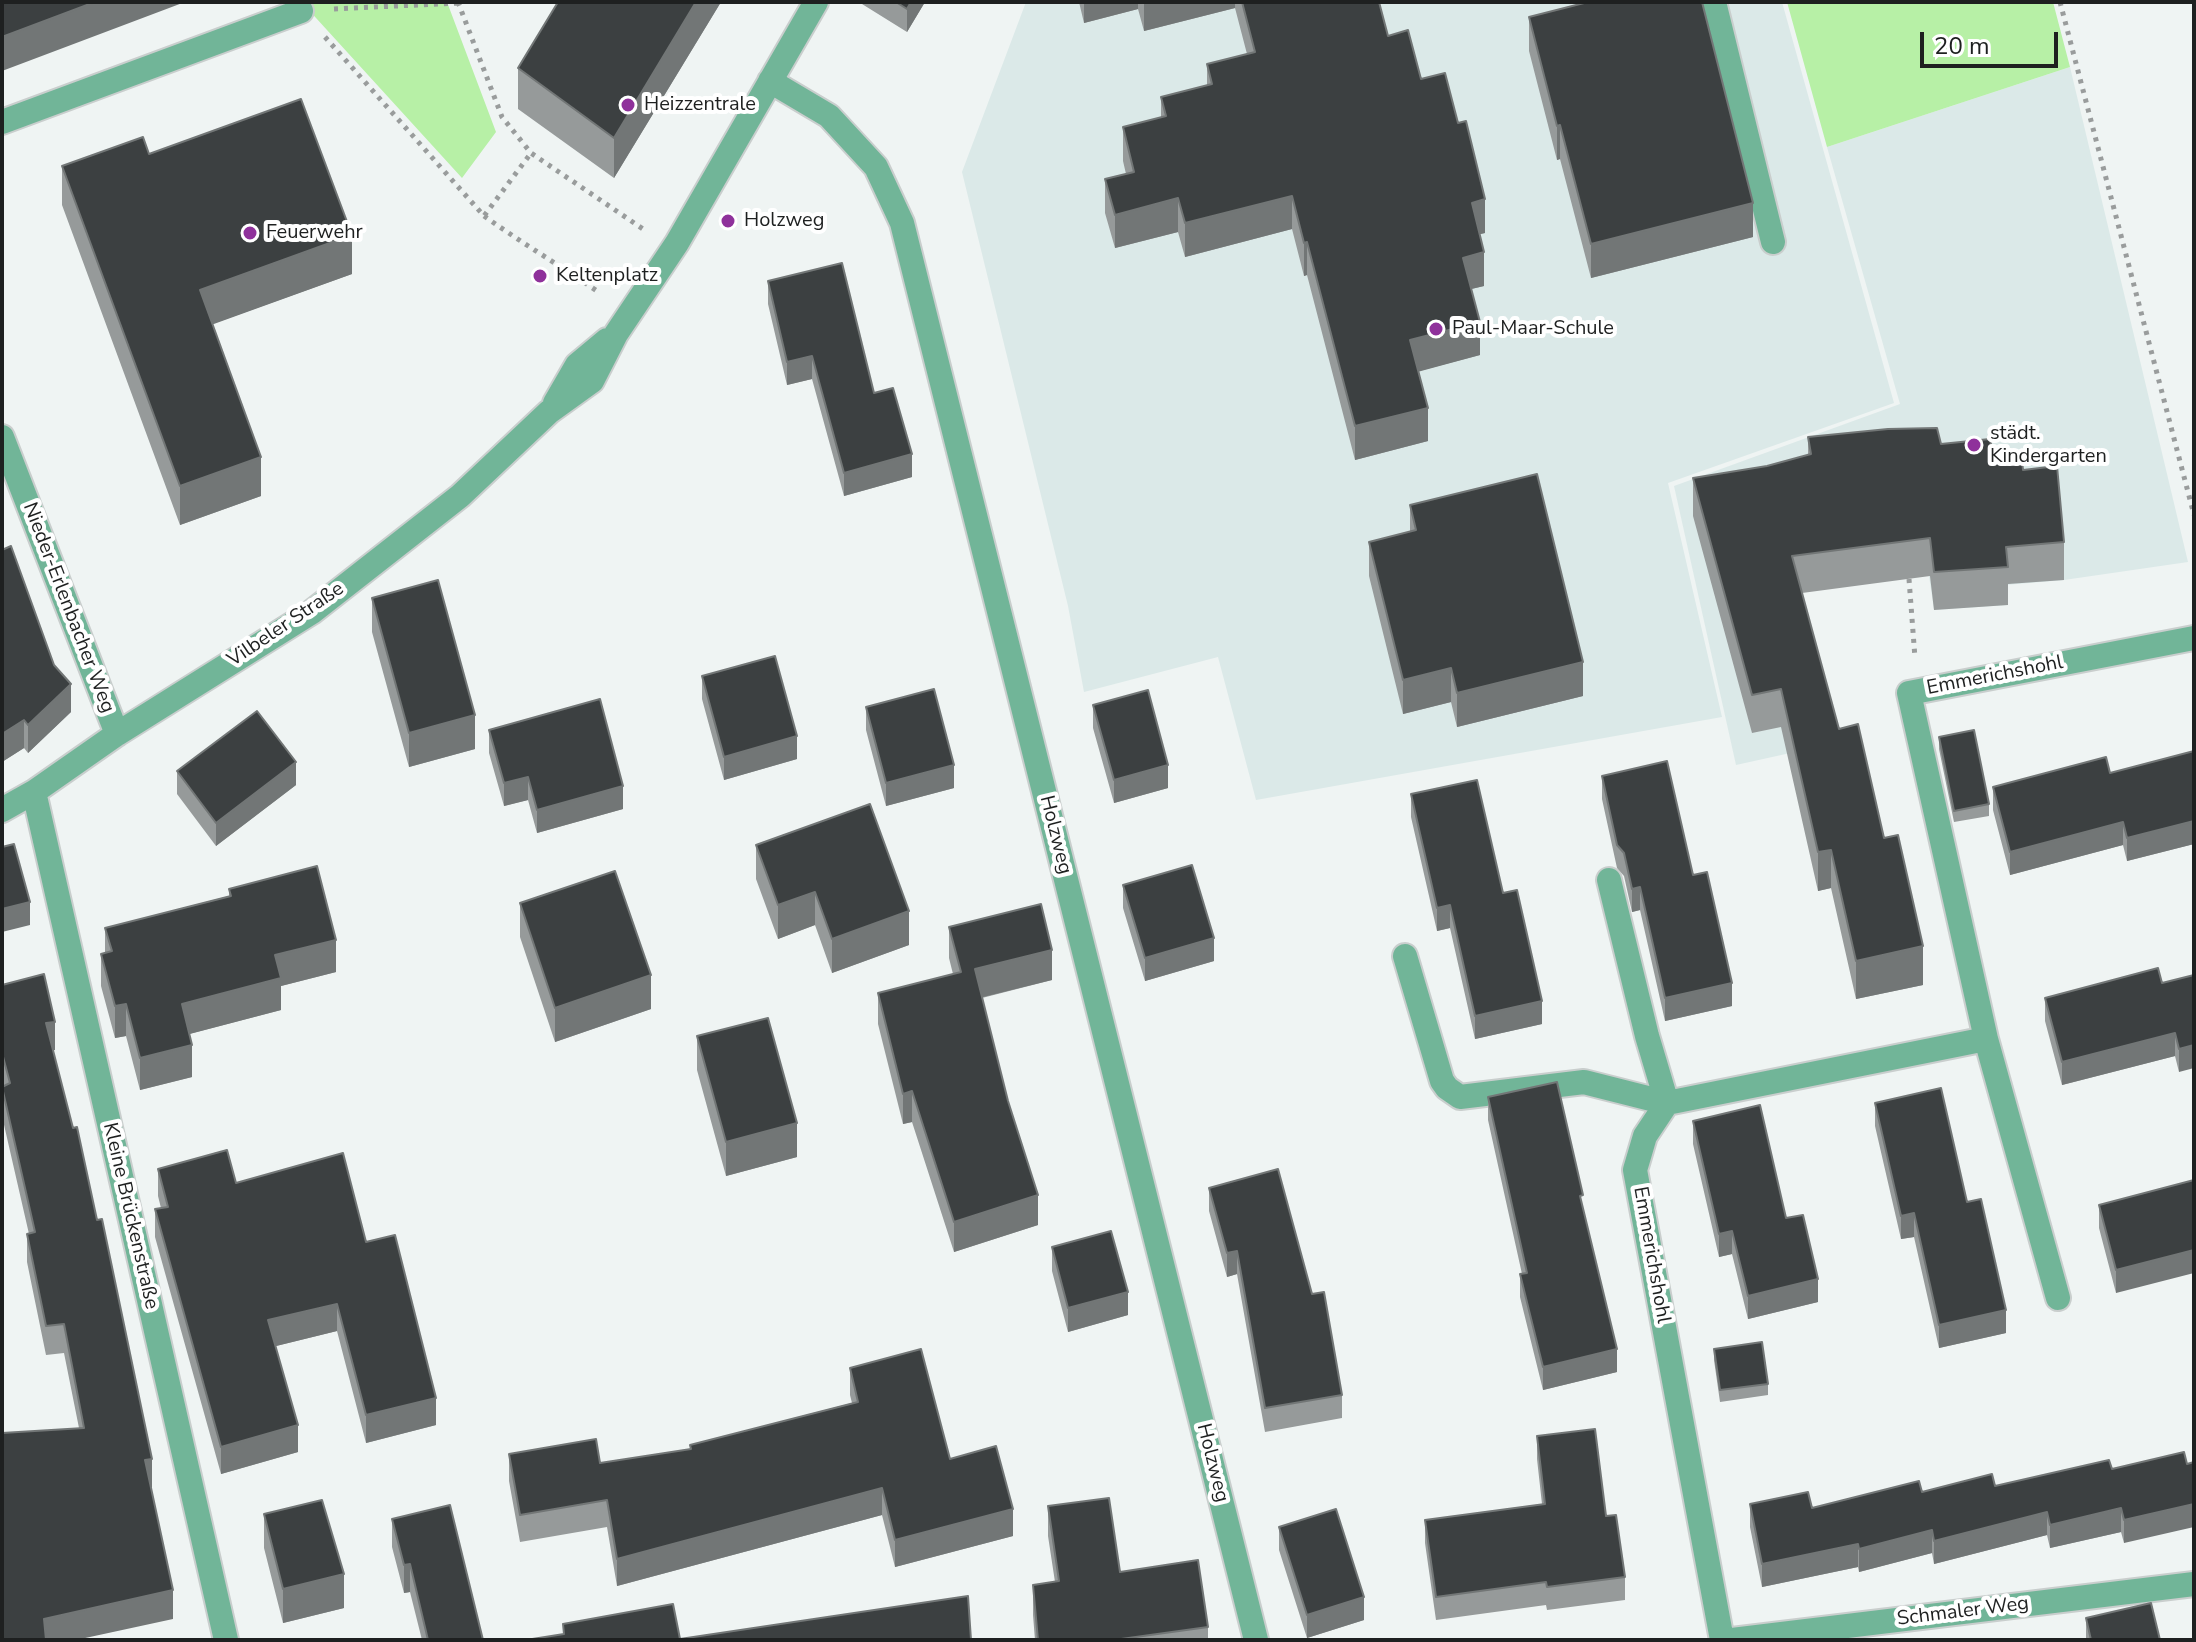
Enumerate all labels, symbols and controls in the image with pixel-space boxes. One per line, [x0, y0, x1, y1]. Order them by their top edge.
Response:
scale bar [1924, 16, 2062, 66]
text: 20 m [1934, 30, 1990, 62]
place label: Heizzentrale [644, 93, 756, 117]
marker: Heizzentrale [619, 96, 637, 114]
place label: Holzweg [744, 209, 824, 233]
marker: Holzweg [719, 212, 737, 230]
place label: Feuerwehr [266, 221, 363, 245]
marker: Feuerwehr [241, 224, 259, 242]
place label: Keltenplatz [556, 264, 658, 288]
marker: Keltenplatz [531, 267, 549, 285]
place label: Paul-Maar-Schule [1452, 317, 1614, 341]
marker: Paul-Maar-Schule [1427, 320, 1445, 338]
place label: städt. Kindergarten [1990, 422, 2107, 469]
marker: städt. Kindergarten [1965, 436, 1983, 454]
street label: Nieder-Erlenbacher Weg [17, 499, 119, 717]
street label: Vilbeler Straße [223, 577, 349, 673]
street label: Emmerichshohl [1925, 651, 2065, 701]
street label: Holzweg [1034, 793, 1076, 877]
street label: Kleine Brückenstraße [97, 1120, 163, 1312]
street label: Emmerichshohl [1627, 1185, 1675, 1325]
street label: Holzweg [1191, 1421, 1233, 1505]
street label: Schmaler Weg [1896, 1592, 2030, 1632]

